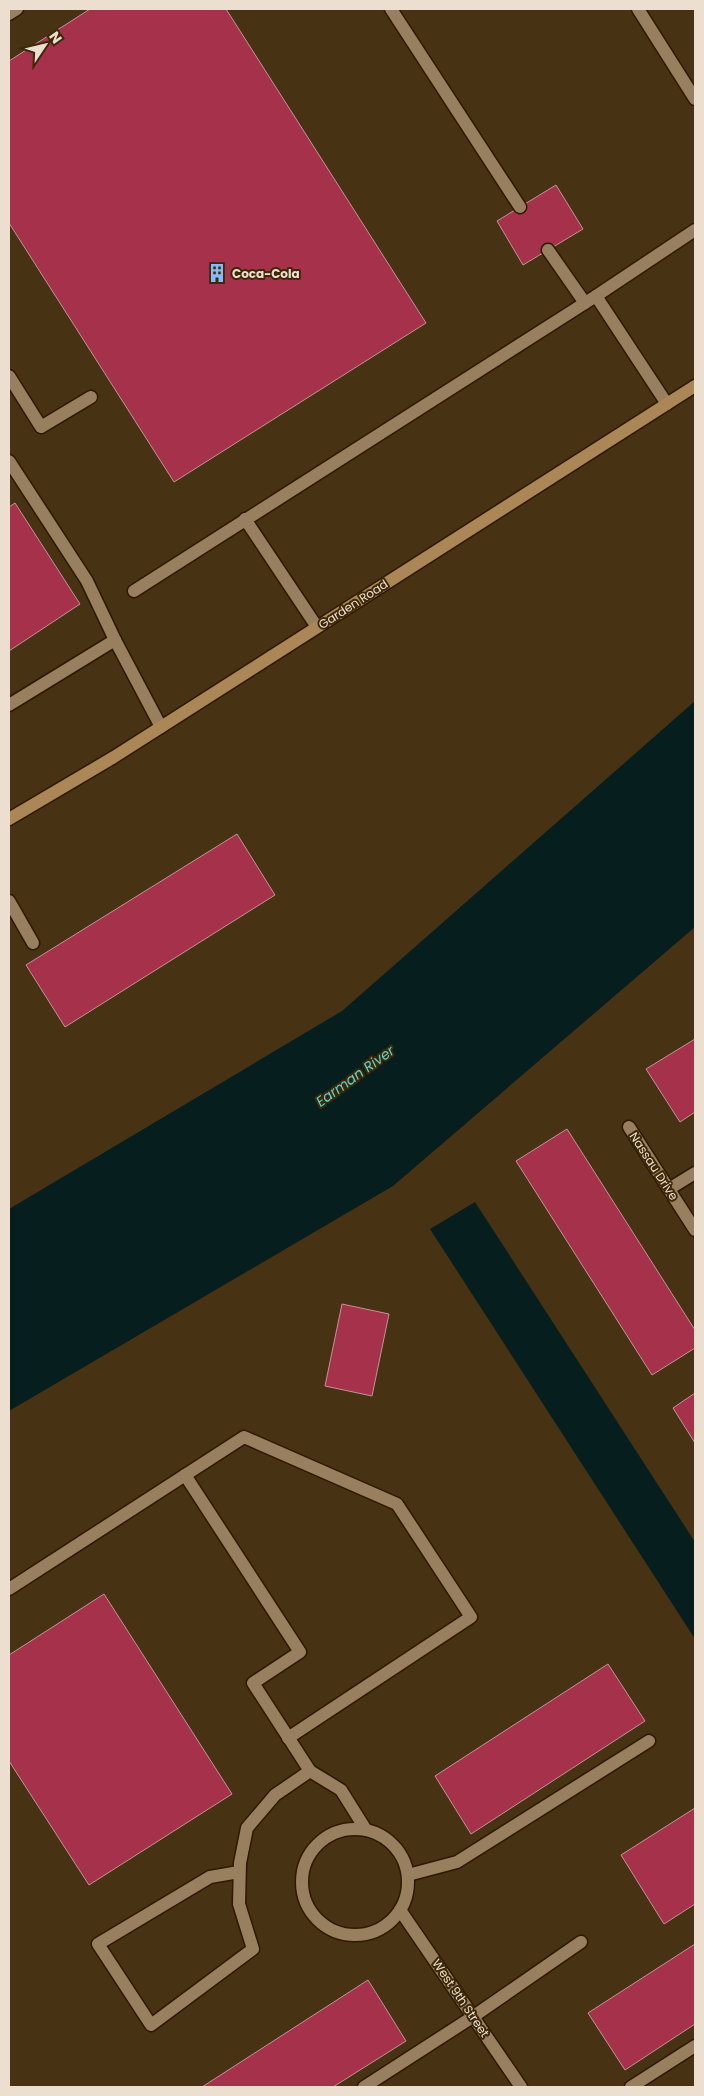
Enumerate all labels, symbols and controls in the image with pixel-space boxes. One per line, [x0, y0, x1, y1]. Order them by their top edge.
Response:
north arrow [20, 20, 70, 70]
text: N [44, 27, 67, 48]
building icon: Coca-Cola [206, 262, 228, 284]
place label: Coca-Cola [232, 265, 300, 282]
street label: Garden Road [315, 575, 391, 633]
water label: Earman River [312, 1040, 399, 1111]
street label: Nassau Drive [626, 1129, 682, 1203]
street label: West 9th Street [429, 1956, 493, 2040]

